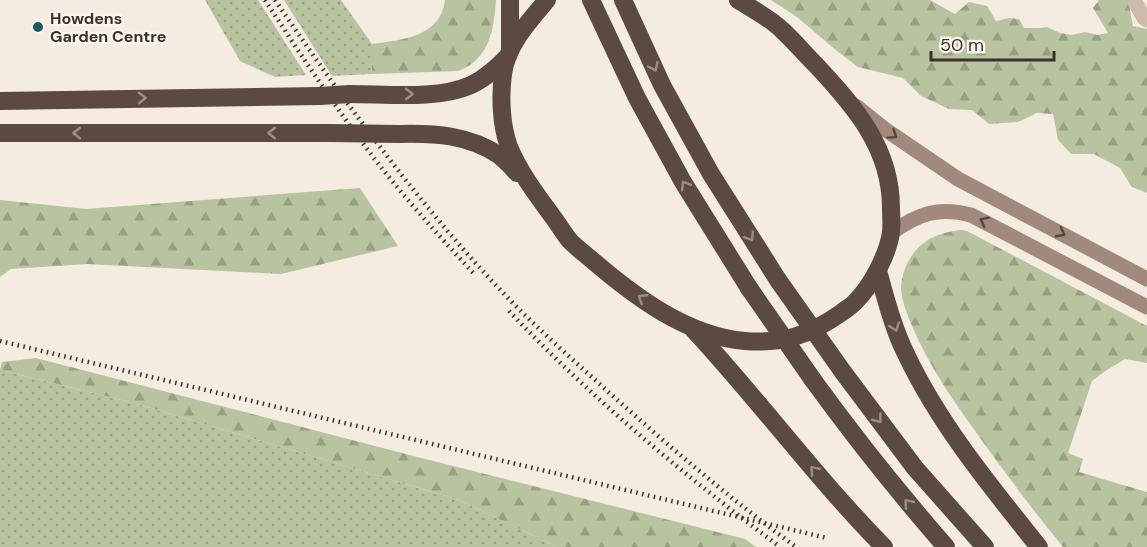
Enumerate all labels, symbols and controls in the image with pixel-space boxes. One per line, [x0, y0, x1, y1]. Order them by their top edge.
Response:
place label: Howdens Garden Centre [50, 8, 166, 47]
marker: Howdens Garden Centre [31, 20, 45, 34]
scale bar [931, 24, 1054, 62]
text: 50 m [940, 33, 984, 57]
one-way arrow [647, 61, 659, 72]
one-way arrow [404, 88, 413, 100]
one-way arrow [138, 92, 147, 105]
one-way arrow [72, 127, 81, 139]
one-way arrow [267, 127, 276, 139]
one-way arrow [886, 128, 897, 139]
one-way arrow [681, 181, 692, 191]
one-way arrow [979, 216, 990, 228]
one-way arrow [1055, 226, 1065, 237]
one-way arrow [743, 230, 754, 241]
one-way arrow [637, 295, 648, 306]
one-way arrow [888, 321, 901, 332]
one-way arrow [871, 412, 882, 423]
one-way arrow [810, 466, 821, 477]
one-way arrow [904, 499, 915, 510]

